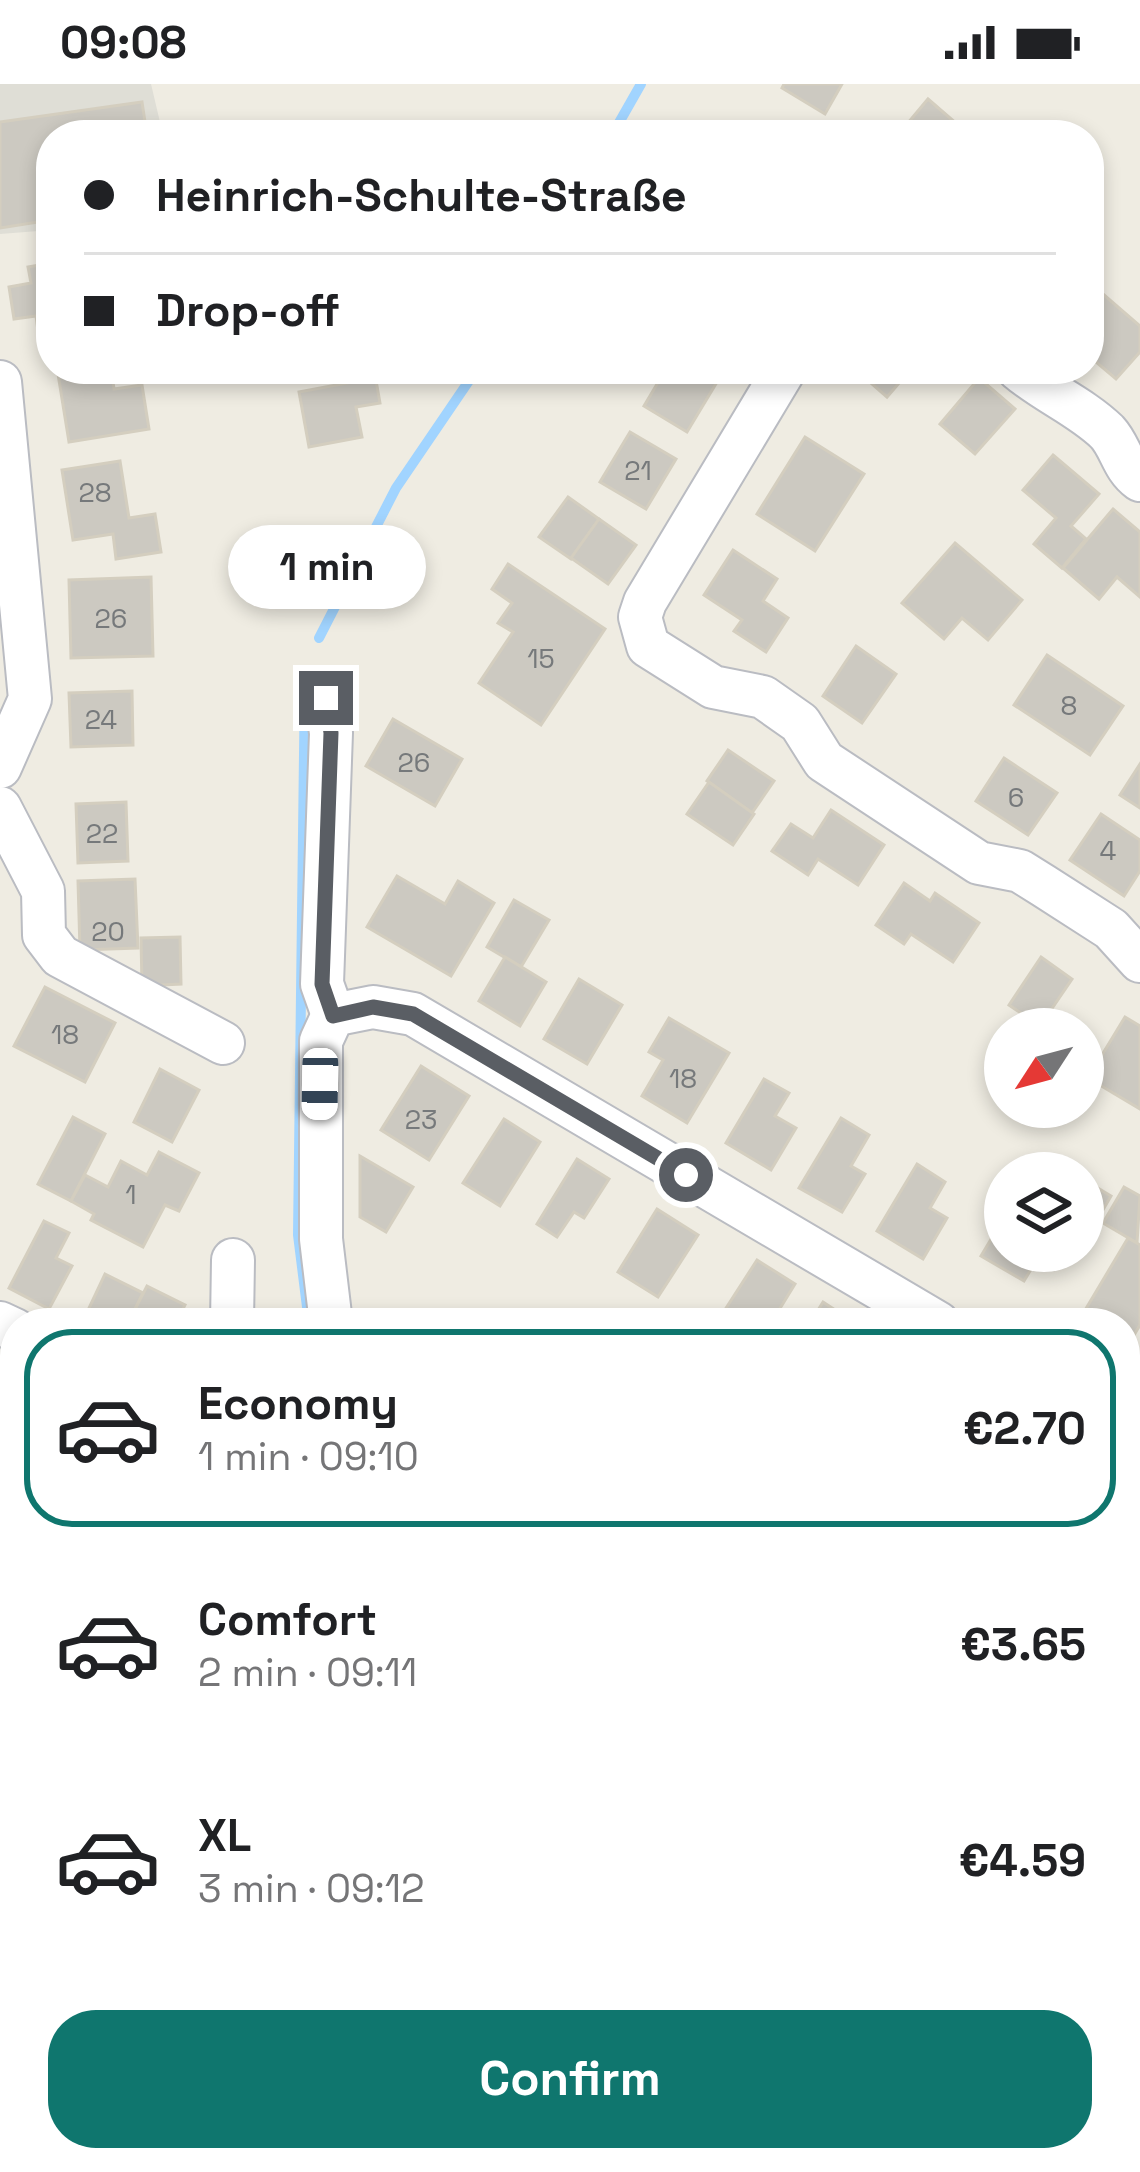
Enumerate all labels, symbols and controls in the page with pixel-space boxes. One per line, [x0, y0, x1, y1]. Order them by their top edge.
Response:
text: 09:08 [60, 14, 187, 71]
text: Heinrich-Schulte-Straße [156, 167, 687, 224]
text: Drop-off [156, 282, 340, 339]
house number: 21 [624, 453, 652, 488]
house number: 28 [78, 475, 112, 510]
callout: 1 min [227, 524, 425, 608]
text: 1 min [279, 542, 375, 591]
house number: 26 [95, 601, 127, 636]
house number: 15 [527, 641, 555, 676]
route end [299, 671, 353, 725]
house number: 8 [1061, 688, 1077, 723]
house number: 24 [85, 702, 117, 737]
house number: 26 [398, 745, 430, 780]
house number: 6 [1008, 780, 1024, 815]
house number: 22 [86, 816, 118, 851]
house number: 4 [1100, 833, 1117, 868]
house number: 20 [91, 914, 125, 949]
north arrow [984, 1008, 1104, 1128]
map controls [984, 1008, 1104, 1272]
house number: 18 [51, 1017, 79, 1052]
car [301, 1048, 339, 1120]
house number: 18 [669, 1061, 697, 1096]
house number: 23 [405, 1102, 437, 1137]
route start [659, 1148, 713, 1202]
button: layers [984, 1152, 1104, 1272]
house number: 1 [125, 1177, 137, 1212]
icon: car [54, 1374, 162, 1482]
text: Economy [198, 1375, 398, 1432]
text: €2.70 [963, 1400, 1086, 1457]
text: 1 min · 09:10 [198, 1432, 419, 1481]
icon: car [54, 1590, 162, 1698]
text: Comfort [198, 1591, 377, 1648]
text: €3.65 [960, 1616, 1086, 1673]
text: 2 min · 09:11 [198, 1648, 417, 1697]
icon: car [54, 1806, 162, 1914]
text: XL [198, 1807, 251, 1864]
text: €4.59 [959, 1832, 1086, 1889]
text: 3 min · 09:12 [198, 1864, 424, 1913]
button: Confirm [48, 2010, 1092, 2148]

